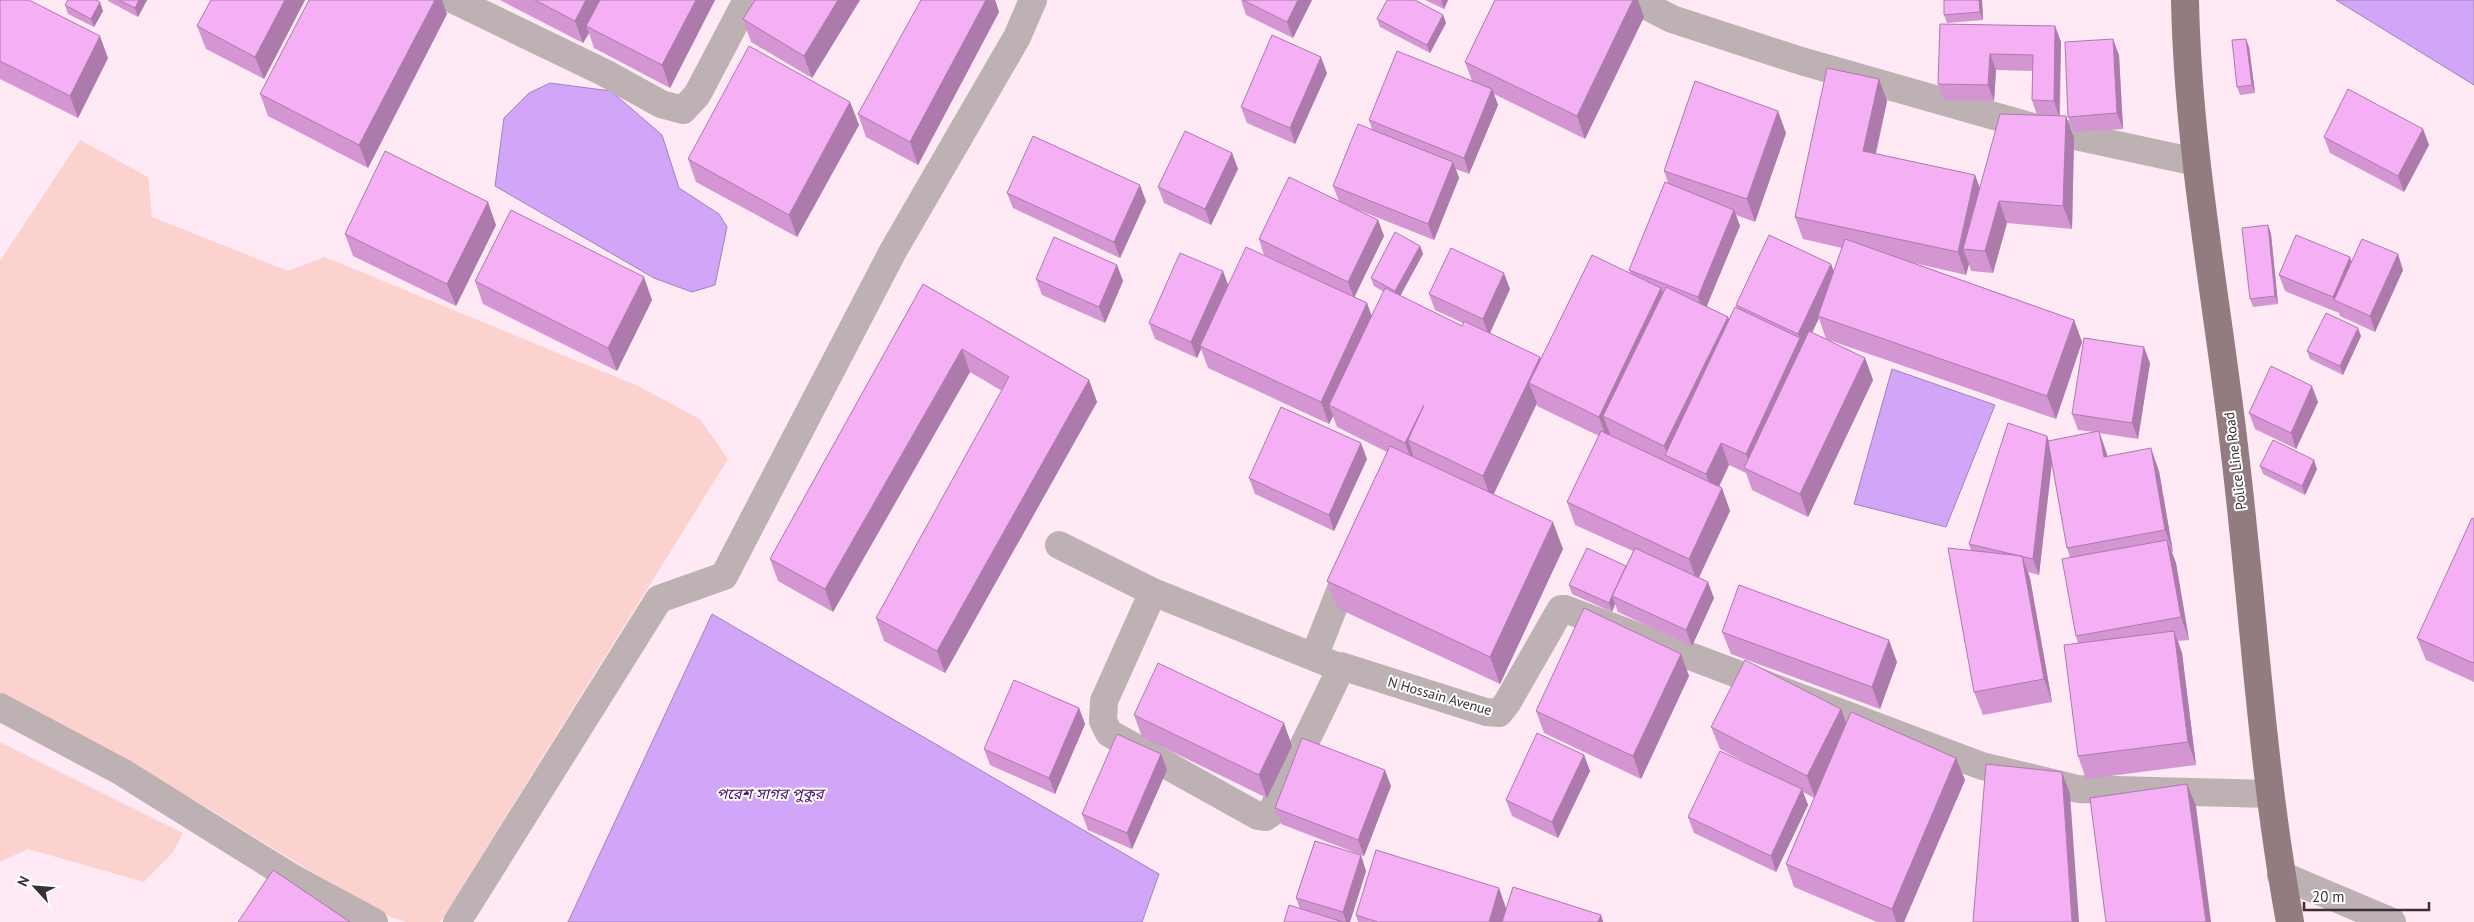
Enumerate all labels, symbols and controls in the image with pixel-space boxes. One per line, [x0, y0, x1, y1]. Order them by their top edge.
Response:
street label: Police Line Road [2220, 411, 2250, 511]
street label: N Hossain Avenue [1386, 673, 1494, 719]
water label: পরেশ সাগর পুকুর [716, 784, 827, 803]
north arrow [10, 862, 60, 912]
text: N [13, 873, 33, 889]
scale bar [2304, 880, 2429, 912]
text: 20 m [2312, 887, 2345, 906]

